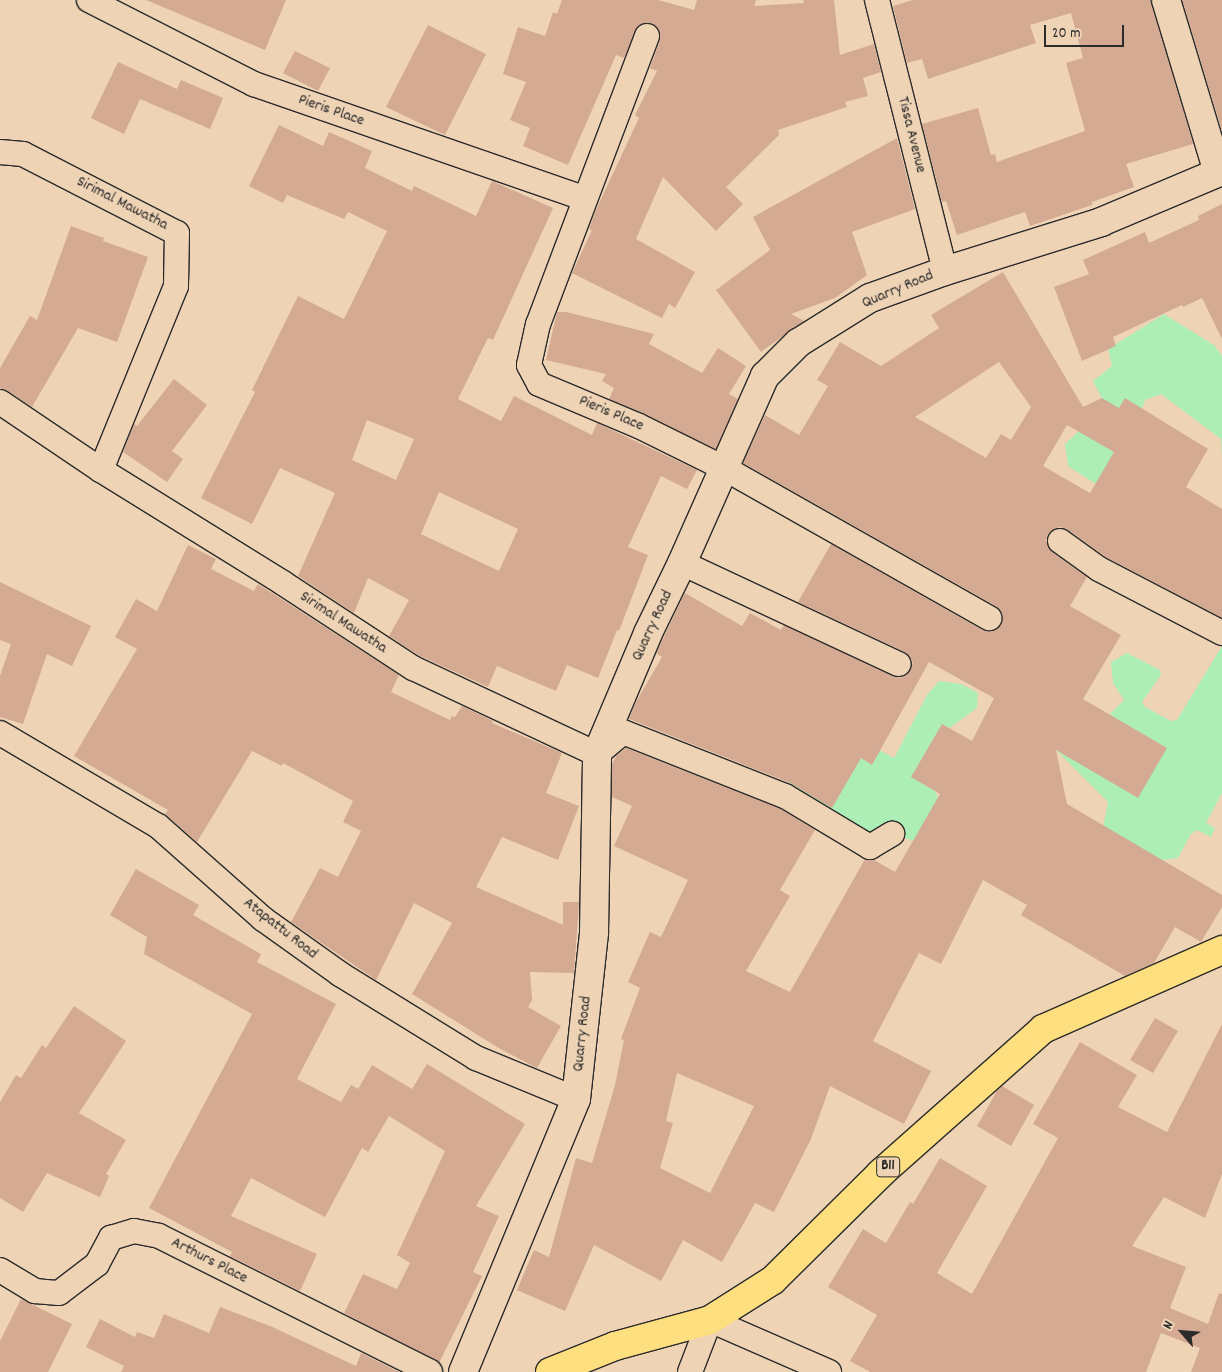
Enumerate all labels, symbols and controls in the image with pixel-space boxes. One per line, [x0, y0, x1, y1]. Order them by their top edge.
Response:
scale bar [1047, 15, 1127, 47]
text: 20 m [1052, 23, 1080, 45]
street label: Pieris Place [295, 91, 367, 131]
street label: Tissa Avenue [892, 95, 930, 175]
street label: Sirimal Mawatha [73, 173, 171, 235]
street label: Quarry Road [859, 266, 937, 314]
street label: Pieris Place [576, 392, 646, 436]
street label: Sirimal Mawatha [296, 588, 390, 658]
street label: Quarry Road [628, 588, 678, 664]
street label: Atapattu Road [239, 894, 321, 964]
street label: Quarry Road [569, 995, 597, 1073]
road number: B11 [876, 1154, 900, 1180]
street label: Arthurs Place [168, 1234, 250, 1288]
north arrow [1157, 1307, 1207, 1357]
text: N [1158, 1318, 1179, 1333]

